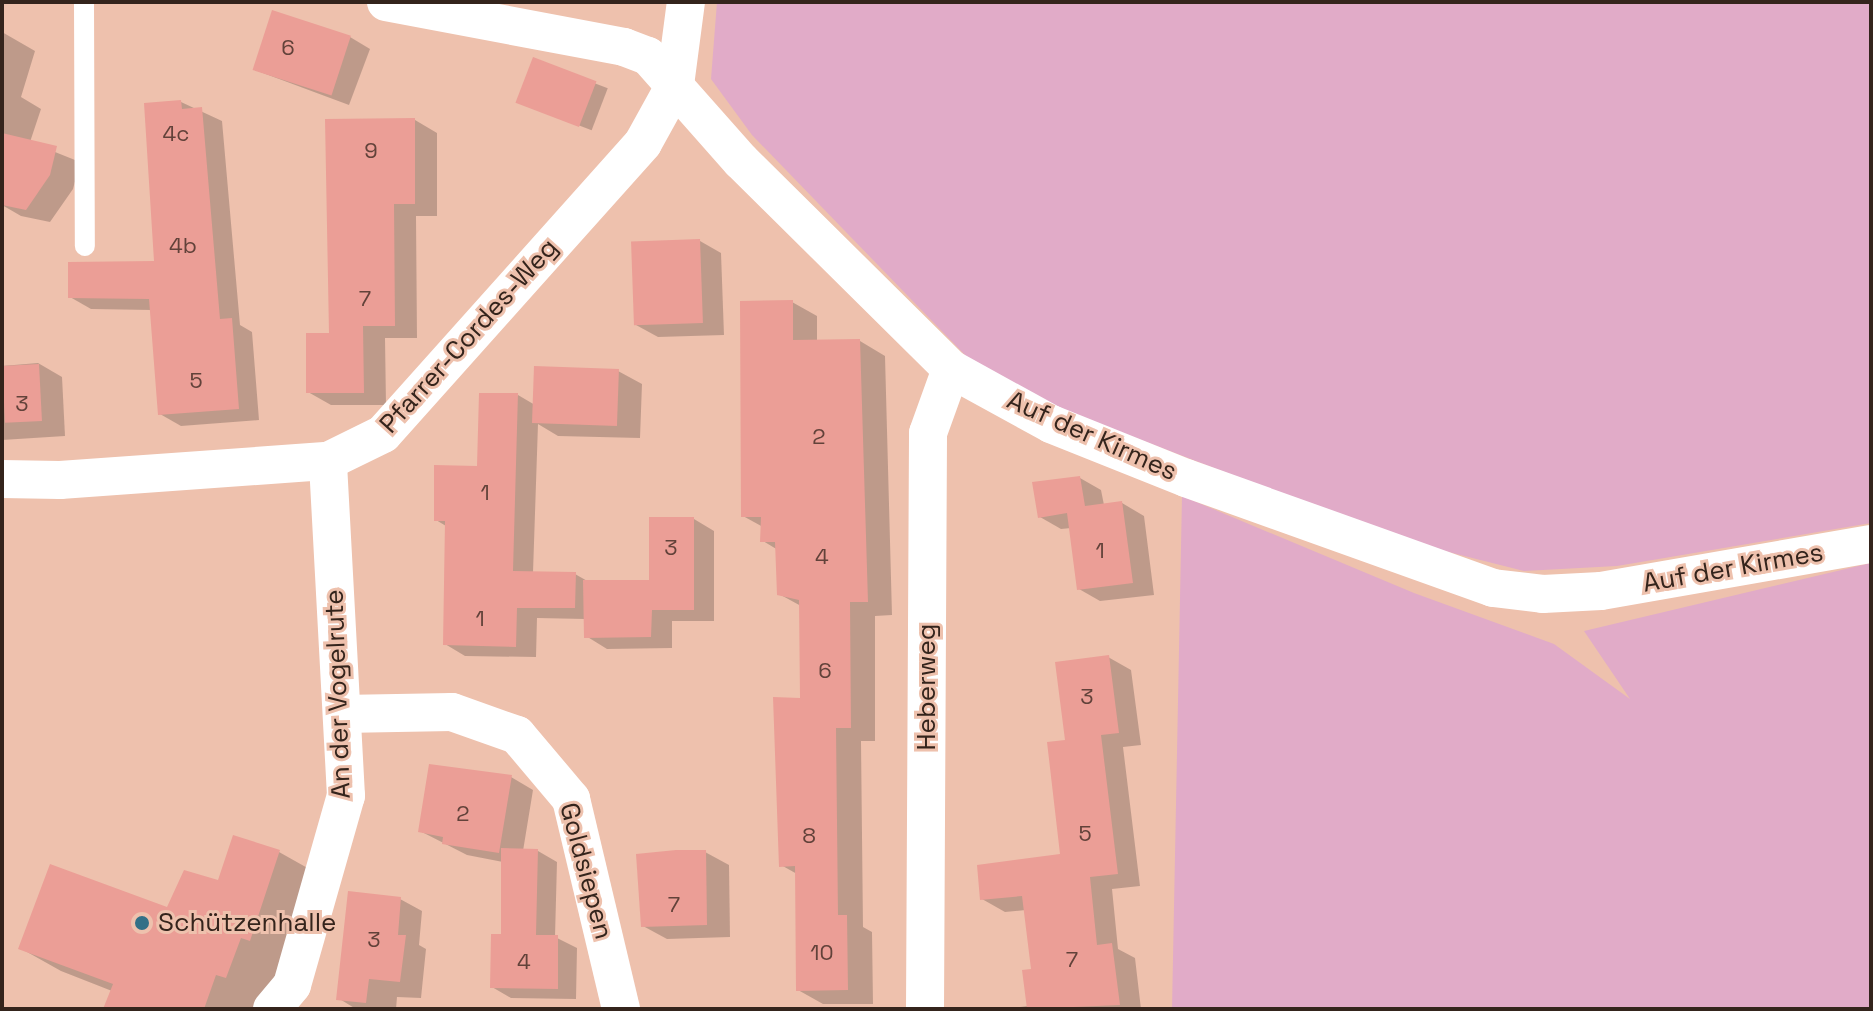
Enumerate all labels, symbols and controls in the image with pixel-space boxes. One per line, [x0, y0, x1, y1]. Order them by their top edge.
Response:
house number: 6 [281, 35, 295, 61]
house number: 4c [163, 121, 189, 147]
house number: 9 [364, 138, 378, 164]
street label: Pfarrer-Cordes-Weg [373, 232, 565, 440]
house number: 4b [169, 233, 197, 259]
house number: 7 [359, 286, 371, 312]
house number: 5 [189, 368, 203, 394]
street label: Auf der Kirmes [1002, 385, 1182, 487]
house number: 3 [15, 391, 29, 417]
house number: 2 [812, 424, 826, 450]
house number: 1 [480, 480, 490, 506]
house number: 3 [664, 535, 678, 561]
street label: Auf der Kirmes [1640, 537, 1826, 599]
house number: 1 [1095, 538, 1105, 564]
house number: 4 [815, 544, 829, 570]
street label: An der Vogelrute [319, 589, 357, 799]
house number: 1 [475, 606, 485, 632]
street label: Heberweg [911, 623, 943, 751]
house number: 6 [818, 658, 832, 684]
house number: 3 [1080, 684, 1094, 710]
street label: Goldsiepen [553, 799, 619, 943]
house number: 2 [456, 801, 470, 827]
house number: 5 [1078, 821, 1092, 847]
house number: 8 [802, 823, 816, 849]
house number: 7 [668, 892, 680, 918]
place label: Schützenhalle [158, 907, 336, 939]
marker: Schützenhalle [133, 914, 151, 932]
house number: 3 [367, 927, 381, 953]
house number: 10 [810, 940, 834, 966]
house number: 7 [1066, 947, 1078, 973]
house number: 4 [517, 949, 531, 975]

